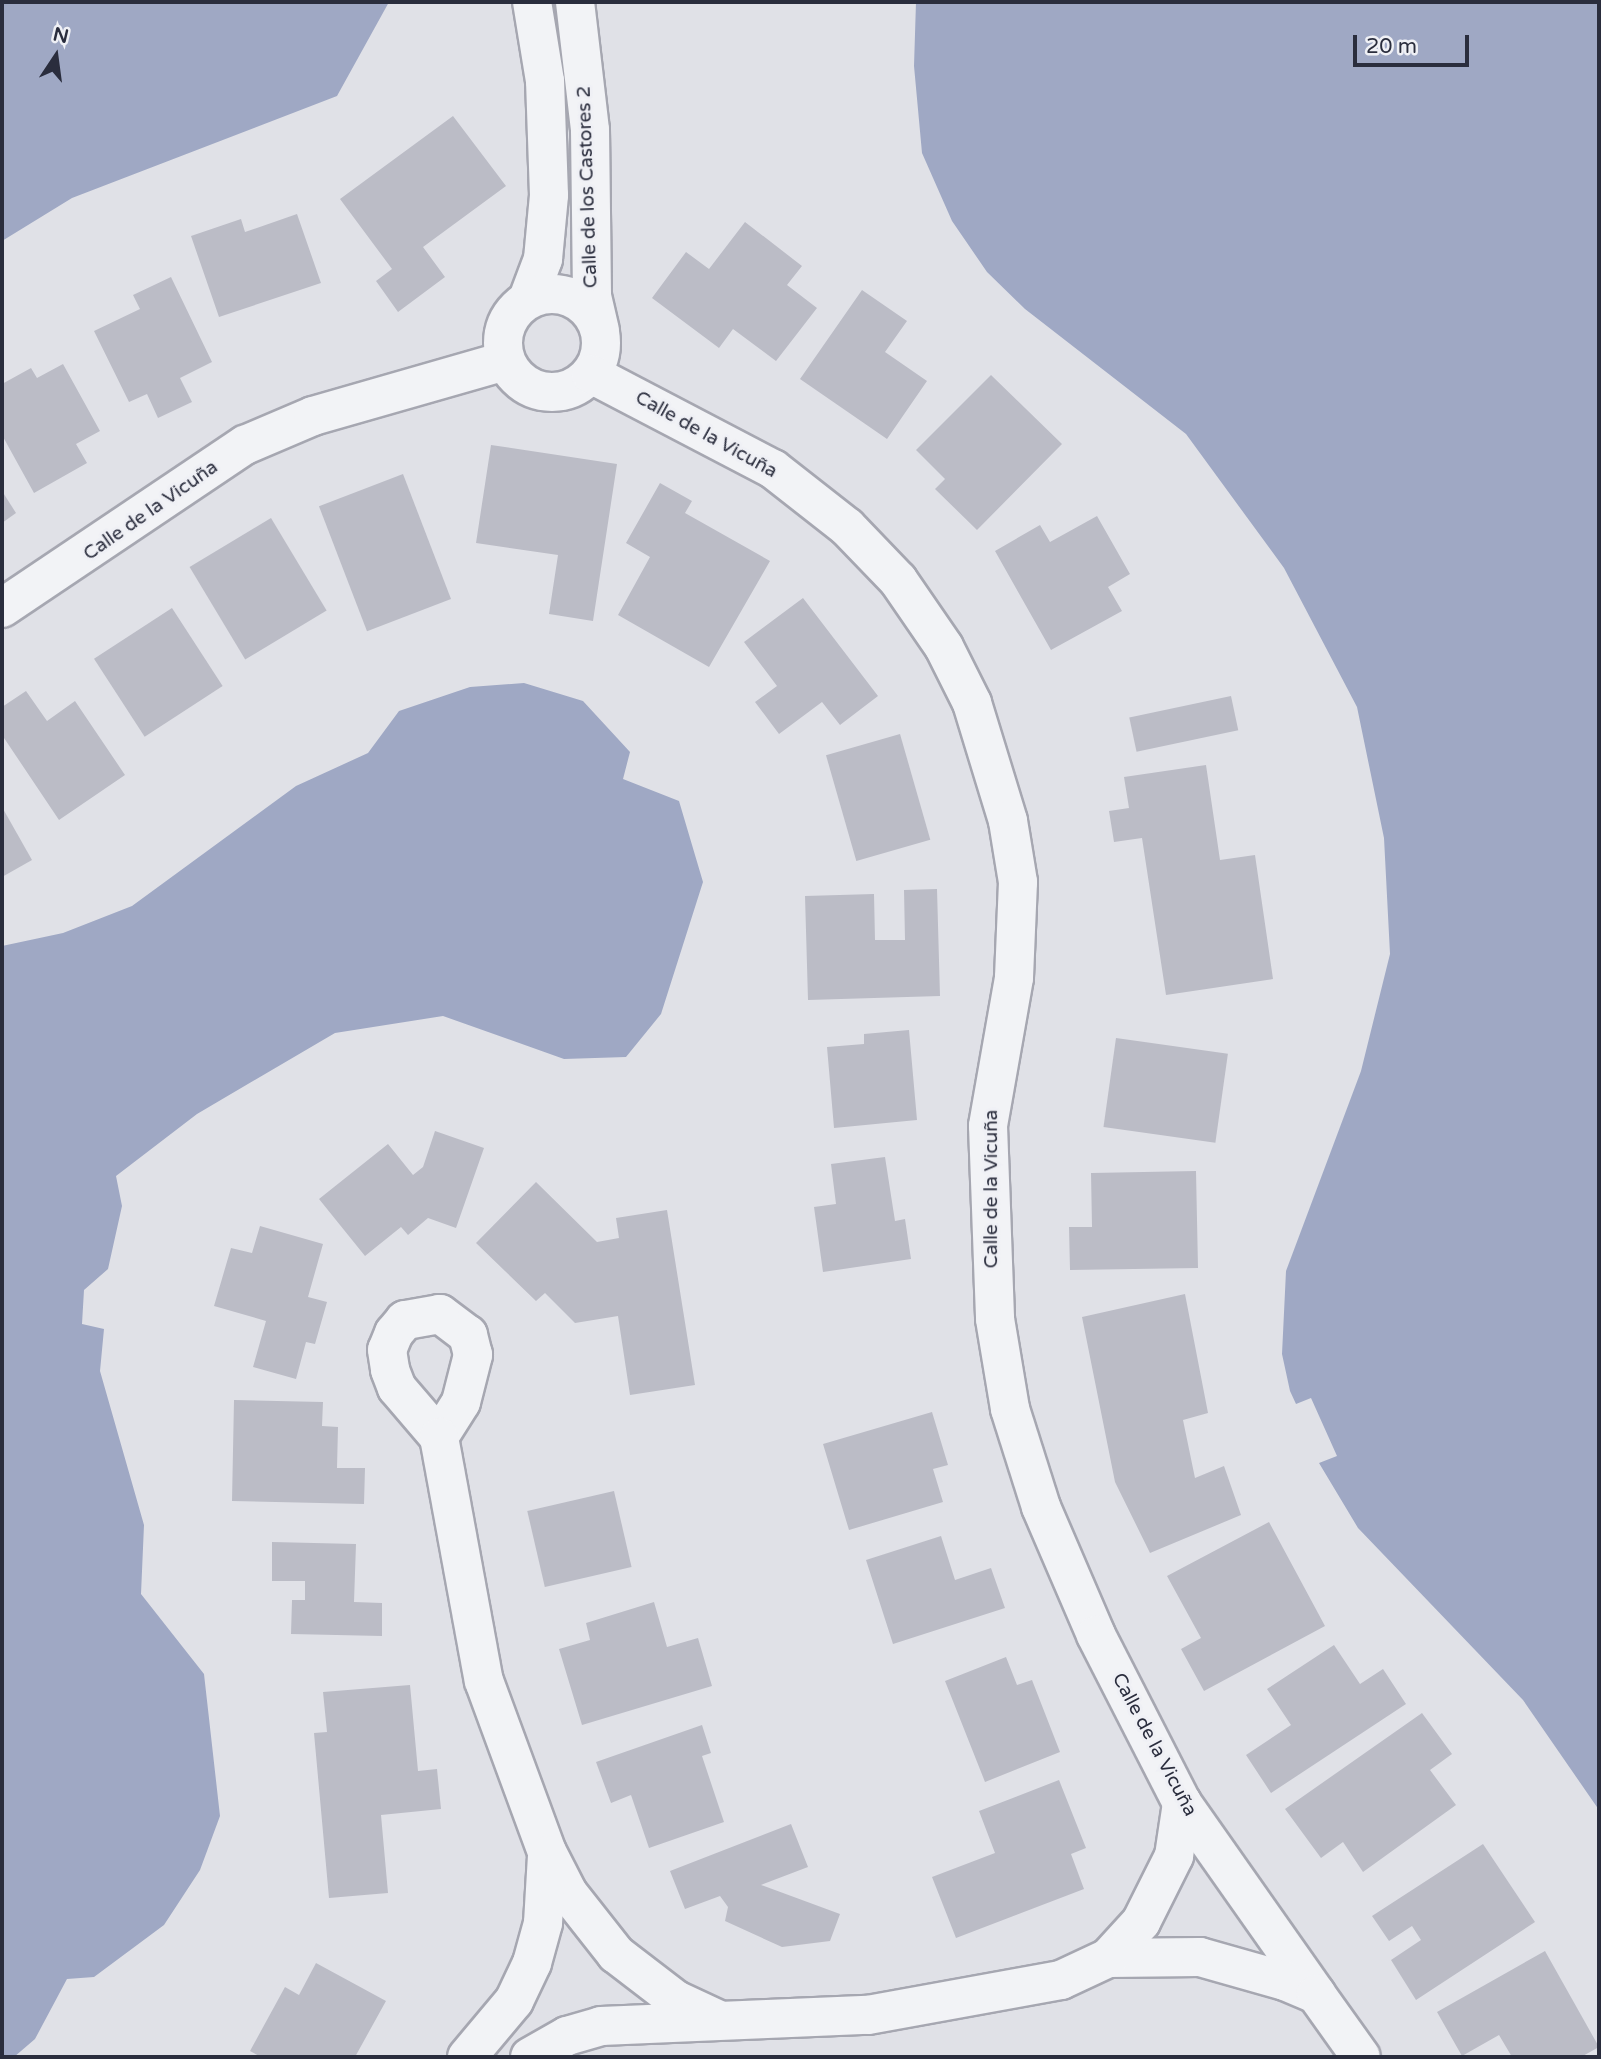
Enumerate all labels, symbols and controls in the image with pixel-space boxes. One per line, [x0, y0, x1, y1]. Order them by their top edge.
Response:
north arrow [21, 21, 91, 91]
scale bar [1356, 21, 1472, 65]
text: N [51, 23, 71, 48]
text: 20 m [1366, 34, 1417, 59]
street label: Calle de los Castores 2 [573, 85, 603, 289]
street label: Calle de la Vicuña [631, 387, 781, 483]
street label: Calle de la Vicuña [79, 456, 223, 566]
street label: Calle de la Vicuña [981, 1110, 1003, 1268]
street label: Calle de la Vicuña [1107, 1670, 1201, 1820]

